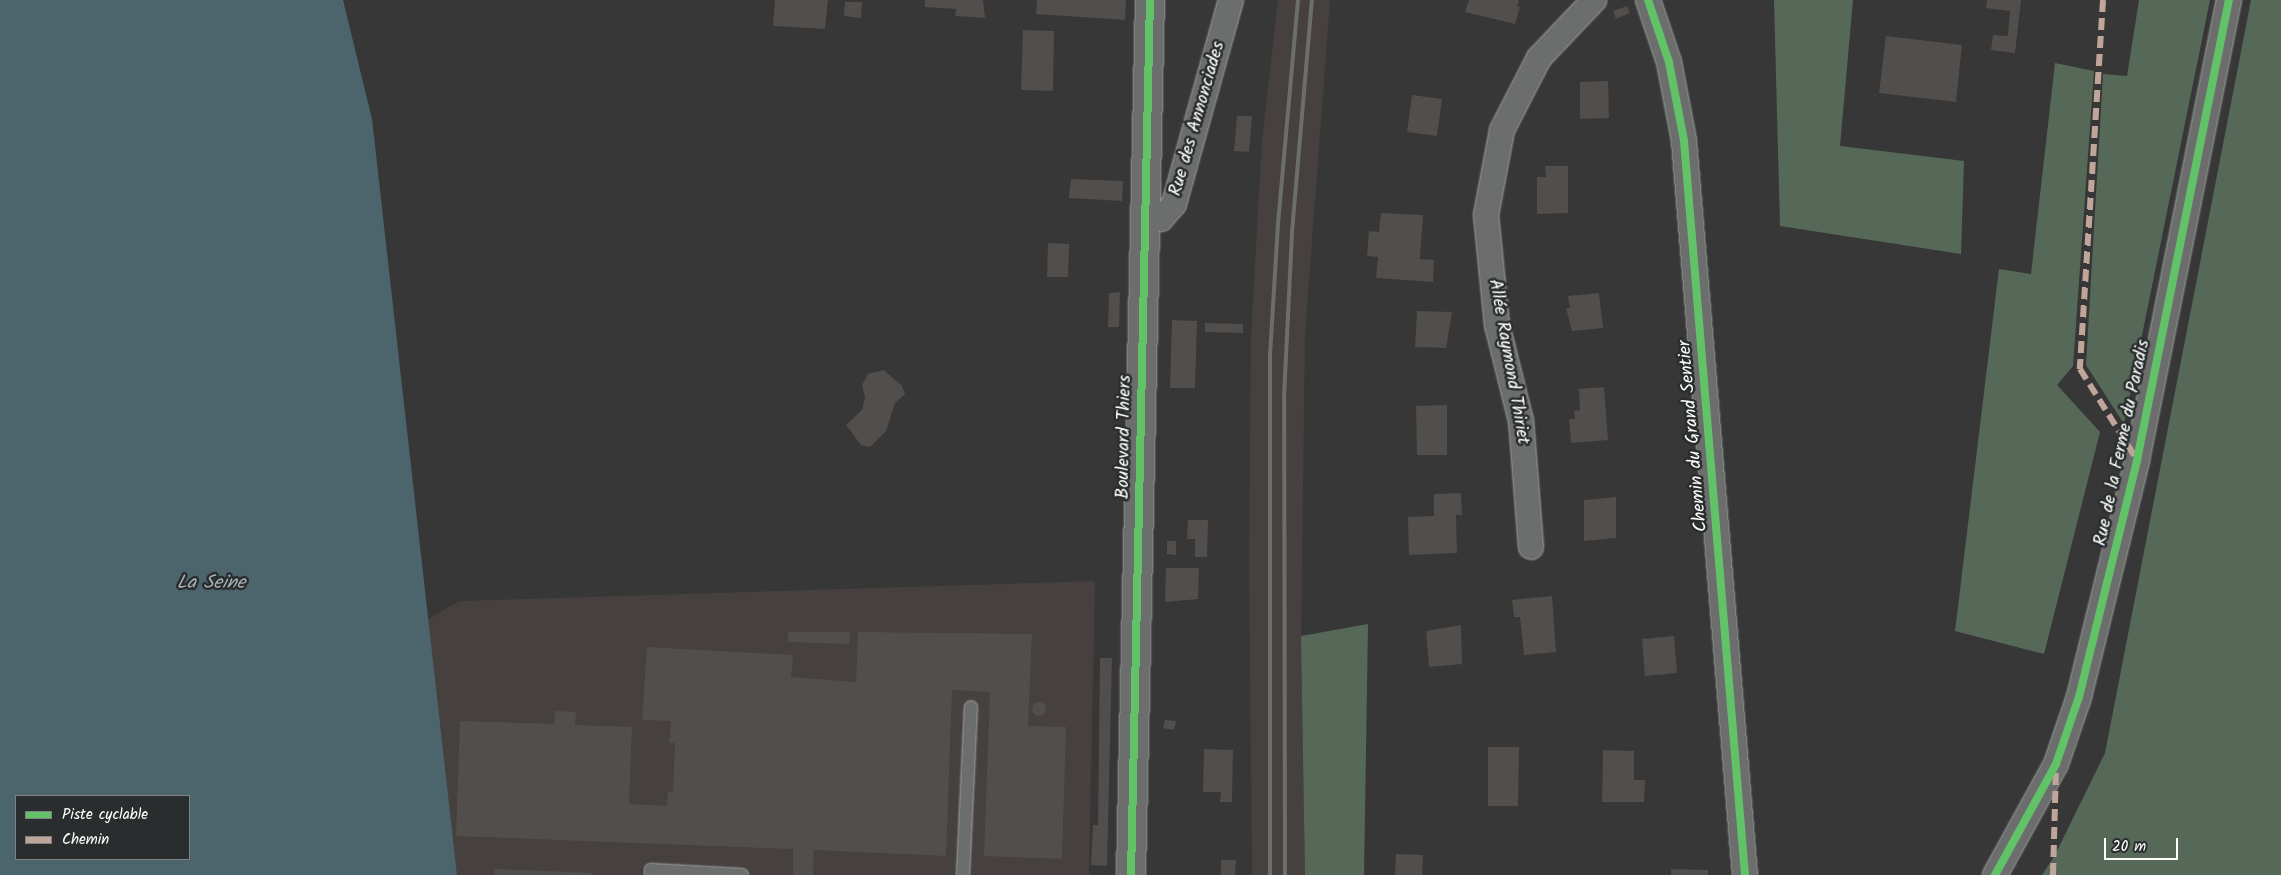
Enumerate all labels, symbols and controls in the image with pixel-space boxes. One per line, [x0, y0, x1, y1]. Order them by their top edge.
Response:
street label: Rue des Annonciades [1166, 39, 1230, 199]
street label: Allée Raymond Thiriet [1483, 278, 1533, 446]
street label: Rue de la Ferme du Paradis [2091, 338, 2155, 548]
street label: Chemin du Grand Sentier [1675, 339, 1713, 533]
street label: Boulevard Thiers [1113, 375, 1137, 499]
water label: La Seine [177, 573, 245, 595]
legend [15, 795, 190, 860]
text: Piste cyclable [62, 803, 148, 827]
text: Chemin [62, 828, 109, 852]
scale bar [2106, 828, 2180, 860]
text: 20 m [2112, 835, 2146, 859]

